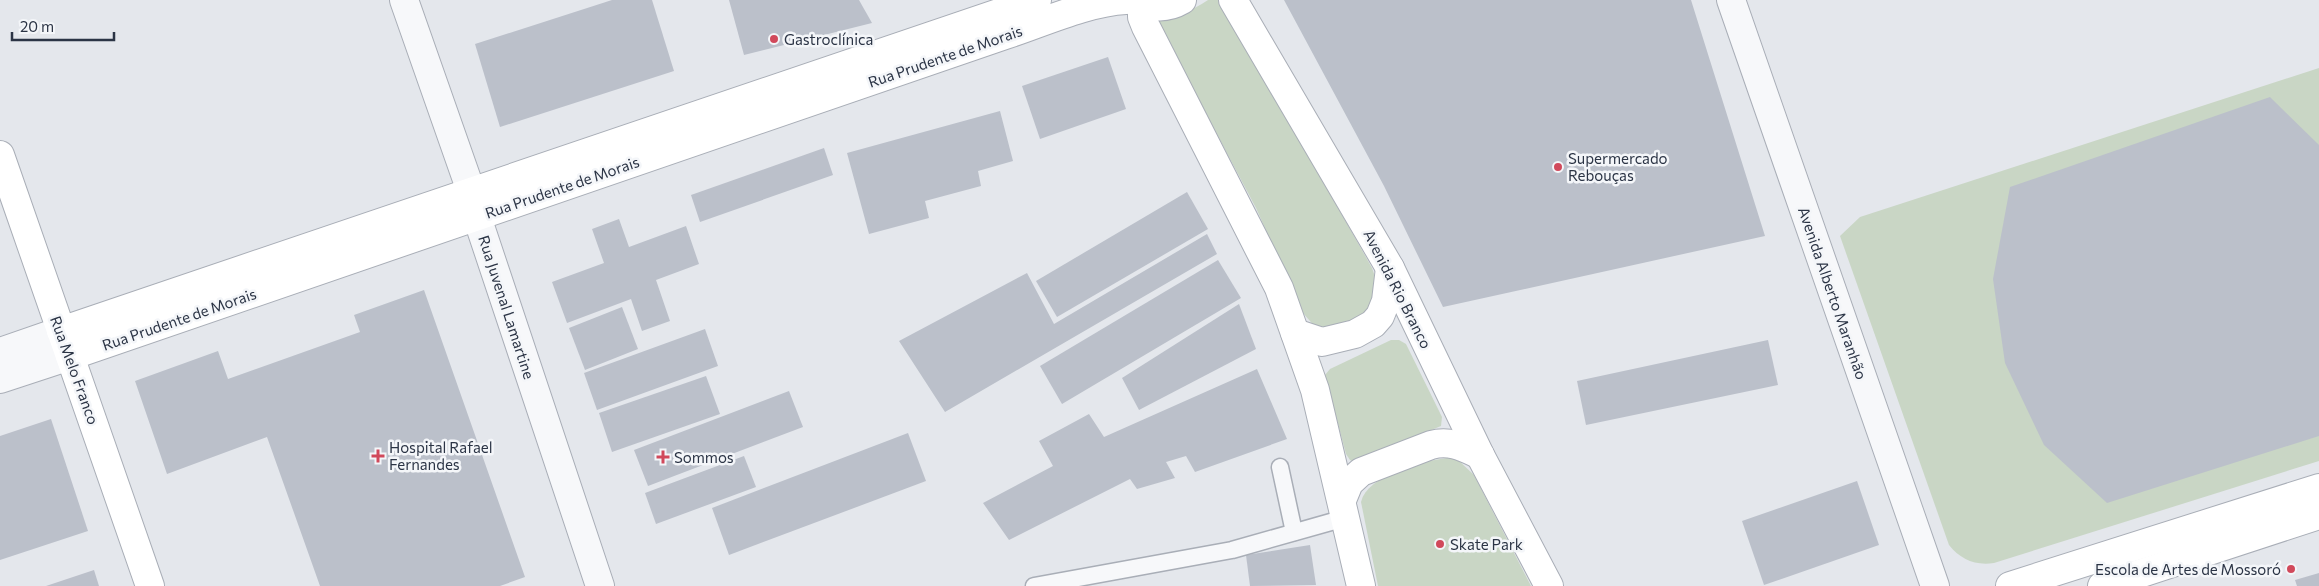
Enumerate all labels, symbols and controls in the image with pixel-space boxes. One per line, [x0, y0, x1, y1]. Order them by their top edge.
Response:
scale bar [12, 10, 115, 42]
text: 20 m [20, 17, 54, 35]
street label: Rua Prudente de Morais [866, 21, 1025, 91]
place label: Gastroclínica [784, 30, 873, 48]
marker: Gastroclínica [768, 33, 780, 45]
place label: Supermercado Rebouças [1568, 149, 1668, 184]
street label: Rua Prudente de Morais [483, 152, 642, 222]
marker: Supermercado Rebouças [1552, 161, 1564, 173]
street label: Avenida Alberto Maranhão [1795, 204, 1871, 382]
street label: Avenida Rio Branco [1360, 227, 1436, 351]
street label: Rua Juvenal Lamartine [475, 233, 539, 381]
street label: Rua Prudente de Morais [100, 284, 259, 354]
street label: Rua Melo Franco [47, 313, 103, 427]
place label: Hospital Rafael Fernandes [389, 438, 492, 473]
place label: Sommos [674, 448, 734, 466]
marker: Hospital Rafael Fernandes [371, 449, 385, 463]
marker: Sommos [656, 450, 670, 464]
place label: Skate Park [1450, 535, 1523, 553]
marker: Skate Park [1434, 538, 1446, 550]
place label: Escola de Artes de Mossoró [2095, 560, 2281, 578]
marker: Escola de Artes de Mossoró [2285, 563, 2297, 575]

